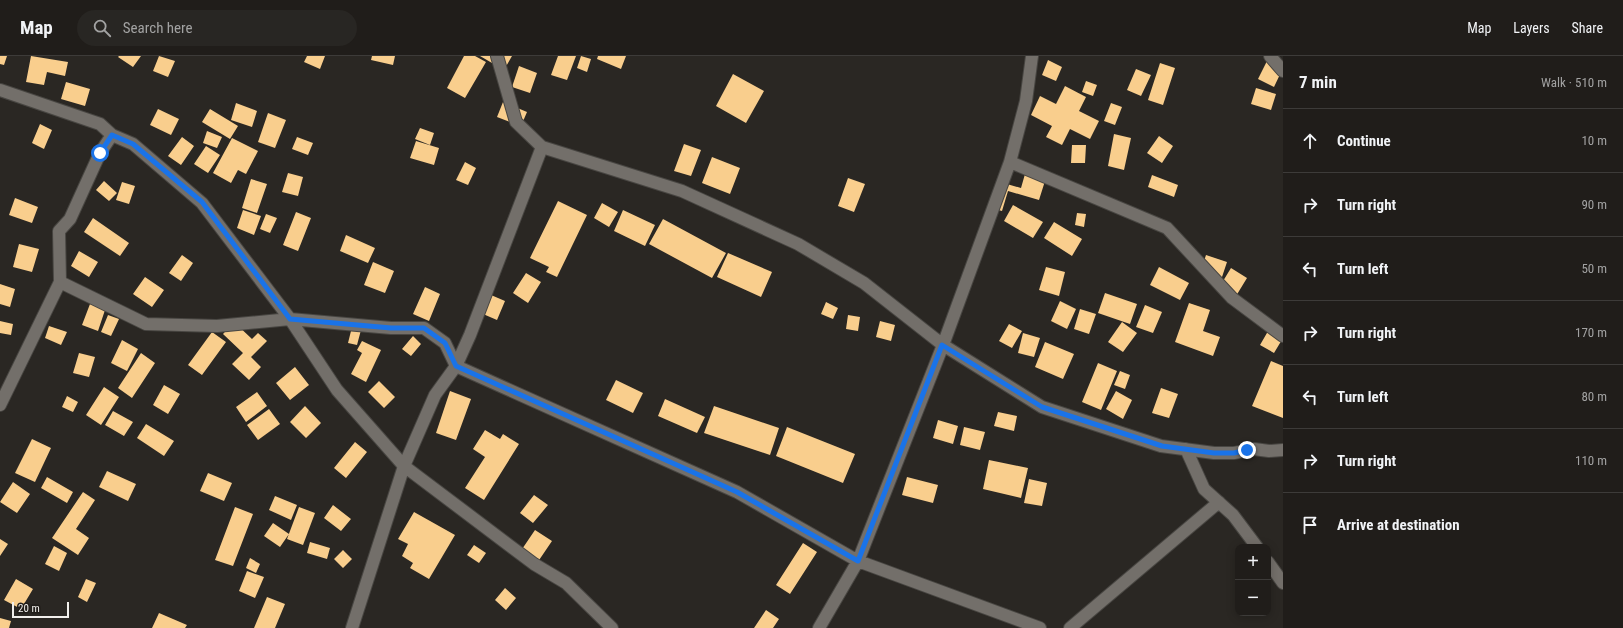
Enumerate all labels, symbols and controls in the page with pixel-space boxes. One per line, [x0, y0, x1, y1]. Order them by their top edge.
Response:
search box [77, 10, 357, 46]
text: Map [20, 16, 53, 39]
icon: search [91, 17, 113, 39]
text: Search here [123, 19, 193, 37]
text: Map [1467, 20, 1491, 36]
text: Layers [1513, 20, 1550, 36]
text: Share [1572, 20, 1603, 36]
text: 7 min [1299, 72, 1337, 92]
text: Walk · 510 m [1541, 75, 1607, 90]
icon: ahead [1299, 130, 1321, 152]
text: Continue [1337, 132, 1391, 150]
text: 10 m [1581, 133, 1607, 148]
route start [91, 144, 109, 162]
icon: right [1299, 194, 1321, 216]
text: Turn right [1337, 196, 1396, 214]
text: 90 m [1581, 197, 1607, 212]
icon: left [1299, 258, 1321, 280]
text: Turn left [1337, 260, 1388, 278]
text: 50 m [1581, 261, 1607, 276]
icon: right [1299, 322, 1321, 344]
text: Turn right [1337, 324, 1396, 342]
text: 170 m [1575, 325, 1607, 340]
icon: left [1299, 386, 1321, 408]
text: Turn left [1337, 388, 1388, 406]
text: 80 m [1581, 389, 1607, 404]
route end [1238, 441, 1256, 459]
icon: right [1299, 450, 1321, 472]
text: Turn right [1337, 452, 1396, 470]
text: 110 m [1575, 453, 1607, 468]
icon: arrive [1299, 514, 1321, 536]
text: Arrive at destination [1337, 516, 1460, 534]
map controls [1235, 544, 1271, 616]
button: + [1235, 544, 1271, 580]
button: − [1235, 580, 1271, 616]
scale bar [12, 600, 69, 619]
text: 20 m [18, 602, 40, 615]

